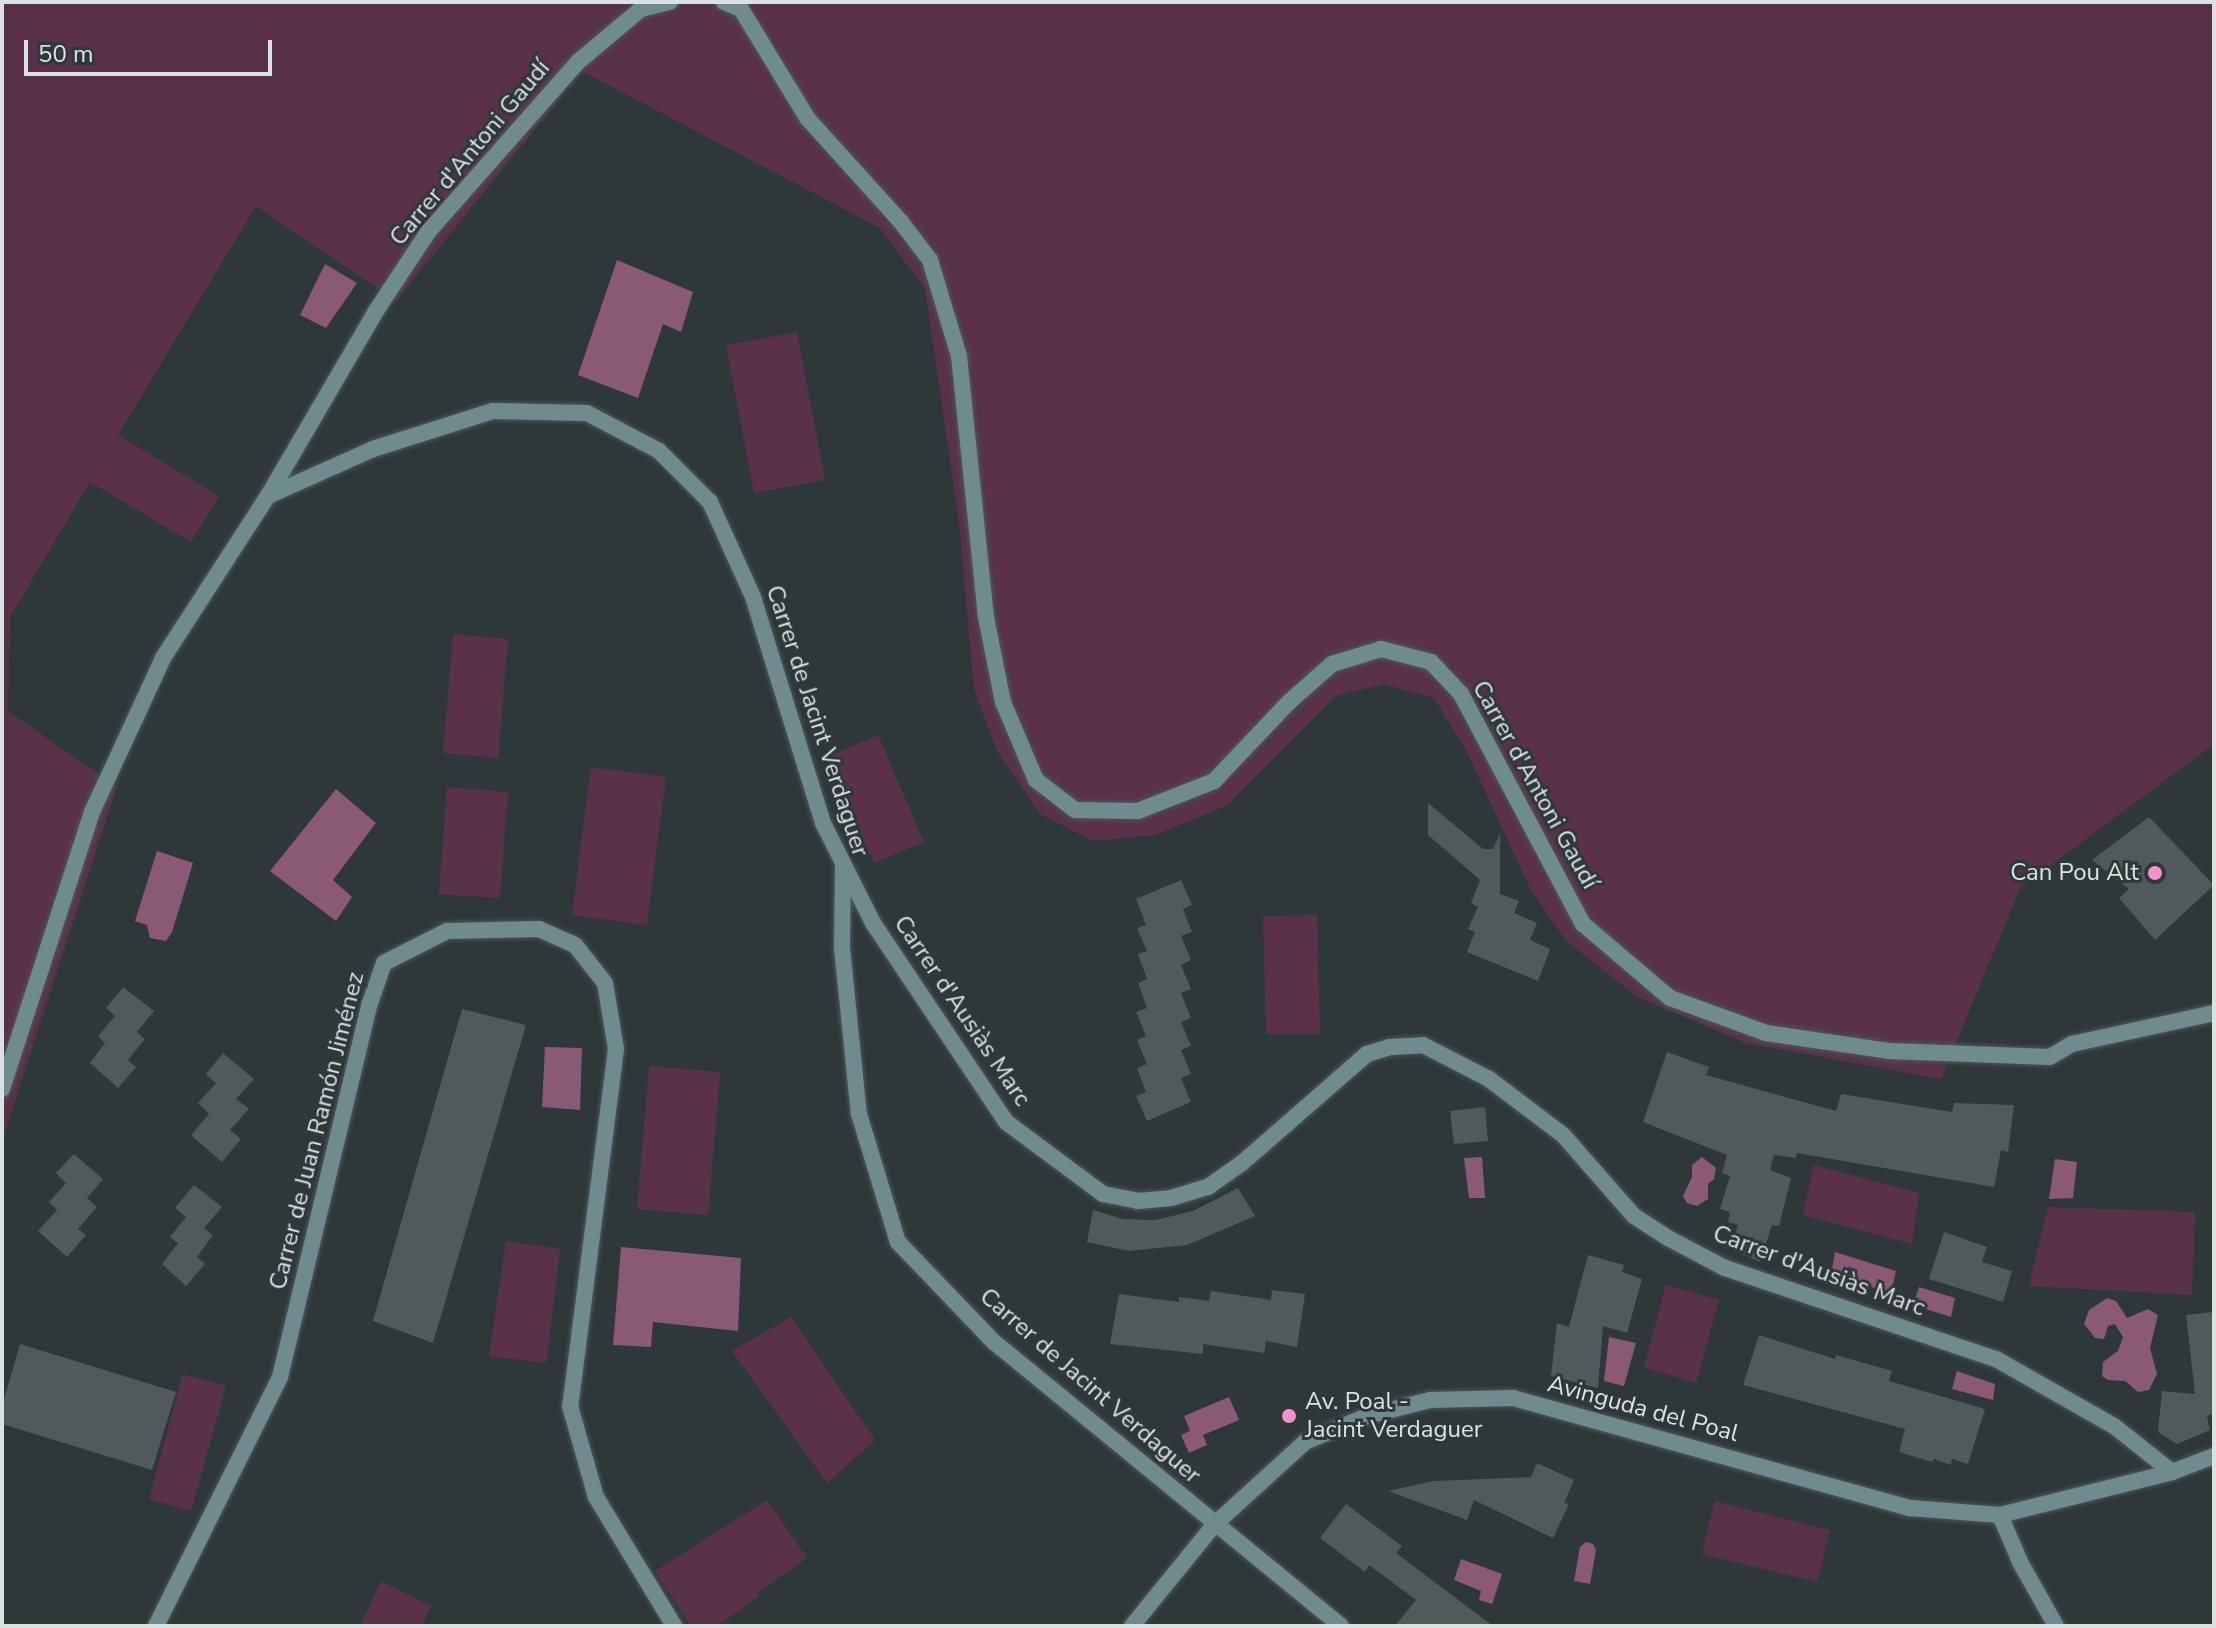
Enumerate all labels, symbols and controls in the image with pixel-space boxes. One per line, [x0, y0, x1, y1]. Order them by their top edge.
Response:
scale bar [28, 24, 276, 74]
text: 50 m [38, 38, 94, 70]
street label: Carrer d'Antoni Gaudí [384, 54, 556, 252]
street label: Carrer de Jacint Verdaguer [760, 582, 874, 860]
street label: Carrer d'Antoni Gaudí [1466, 676, 1604, 894]
place label: Can Pou Alt [2010, 859, 2139, 887]
marker: Can Pou Alt [2146, 864, 2164, 882]
street label: Carrer d'Ausiàs Marc [888, 910, 1036, 1112]
street label: Carrer de Juan Ramón Jiménez [264, 969, 370, 1293]
street label: Carrer d'Ausiàs Marc [1709, 1219, 1929, 1323]
street label: Carrer de Jacint Verdaguer [974, 1282, 1206, 1490]
street label: Avinguda del Poal [1544, 1370, 1742, 1448]
place label: Av. Poal - Jacint Verdaguer [1305, 1388, 1482, 1444]
marker: Av. Poal - Jacint Verdaguer [1280, 1407, 1298, 1425]

